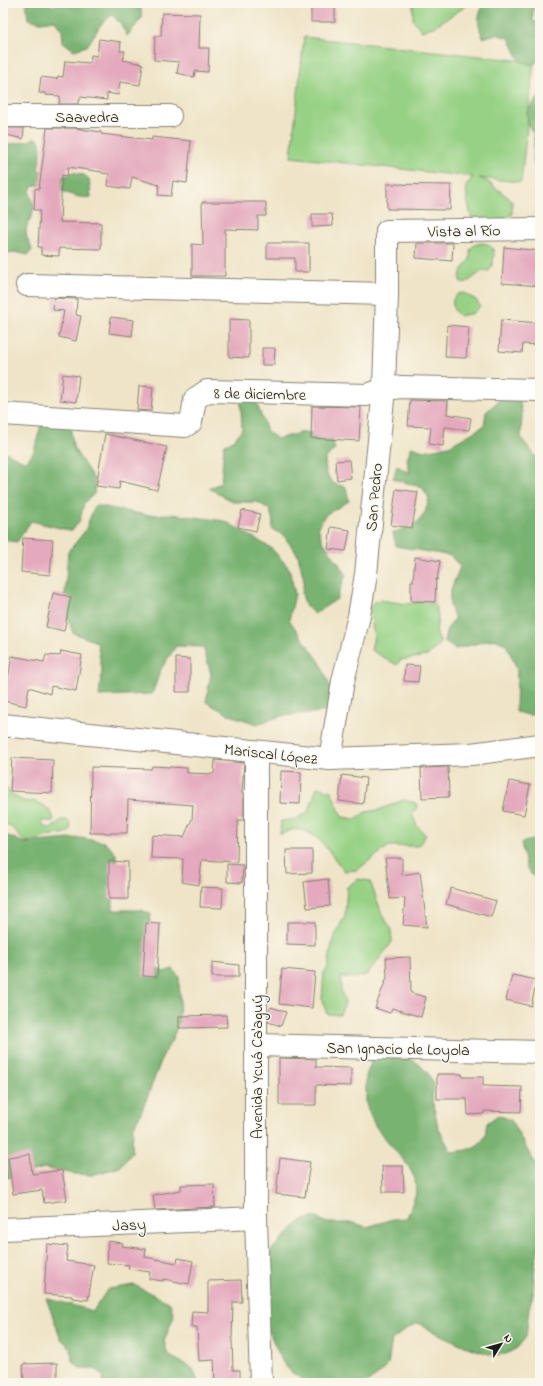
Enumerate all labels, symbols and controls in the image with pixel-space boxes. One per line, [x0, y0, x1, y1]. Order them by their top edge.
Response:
street label: Saavedra [55, 106, 119, 130]
street label: Vista al Río [426, 219, 501, 245]
street label: 8 de diciembre [214, 382, 307, 408]
street label: San Pedro [360, 462, 390, 532]
street label: Mariscal López [223, 738, 319, 772]
street label: Avenida Ycuá Ca'aguý [246, 995, 270, 1139]
street label: San Ignacio de Loyola [326, 1037, 470, 1063]
street label: Jasy [112, 1213, 147, 1239]
north arrow [481, 1324, 521, 1364]
text: N [500, 1331, 517, 1346]

